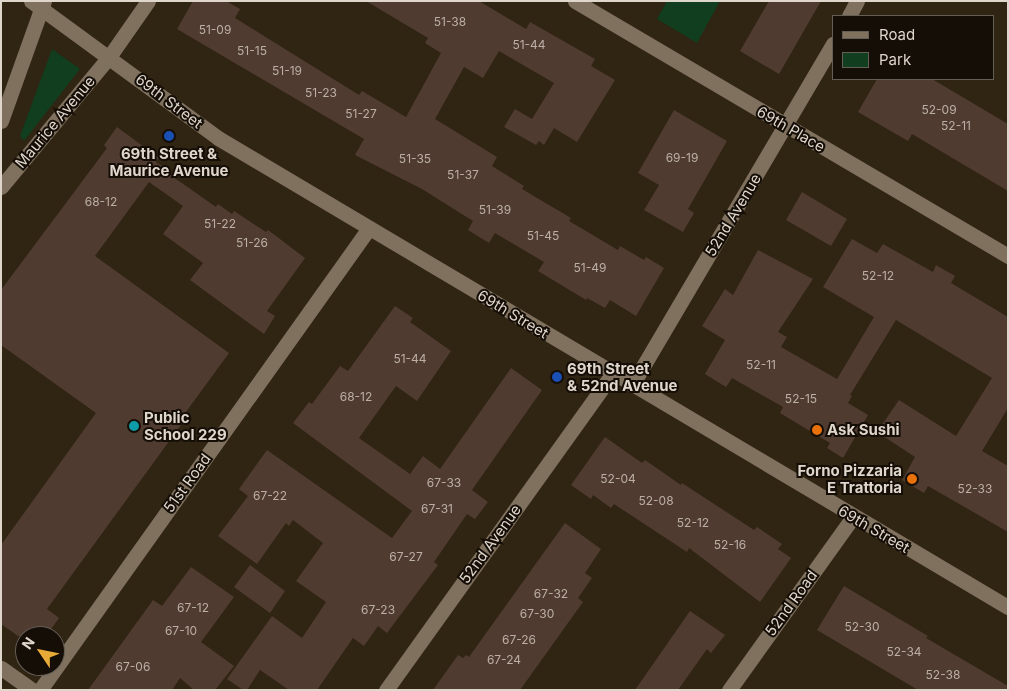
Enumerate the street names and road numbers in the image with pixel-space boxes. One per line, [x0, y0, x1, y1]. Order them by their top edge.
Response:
street label: 69th Street [132, 70, 206, 132]
street label: Maurice Avenue [11, 72, 99, 172]
street label: 69th Place [754, 102, 828, 156]
street label: 52nd Avenue [701, 170, 765, 260]
street label: 69th Street [474, 286, 552, 342]
street label: 51st Road [160, 450, 214, 516]
street label: 52nd Avenue [455, 501, 525, 587]
street label: 69th Street [835, 501, 913, 557]
street label: 52nd Road [761, 567, 821, 639]

